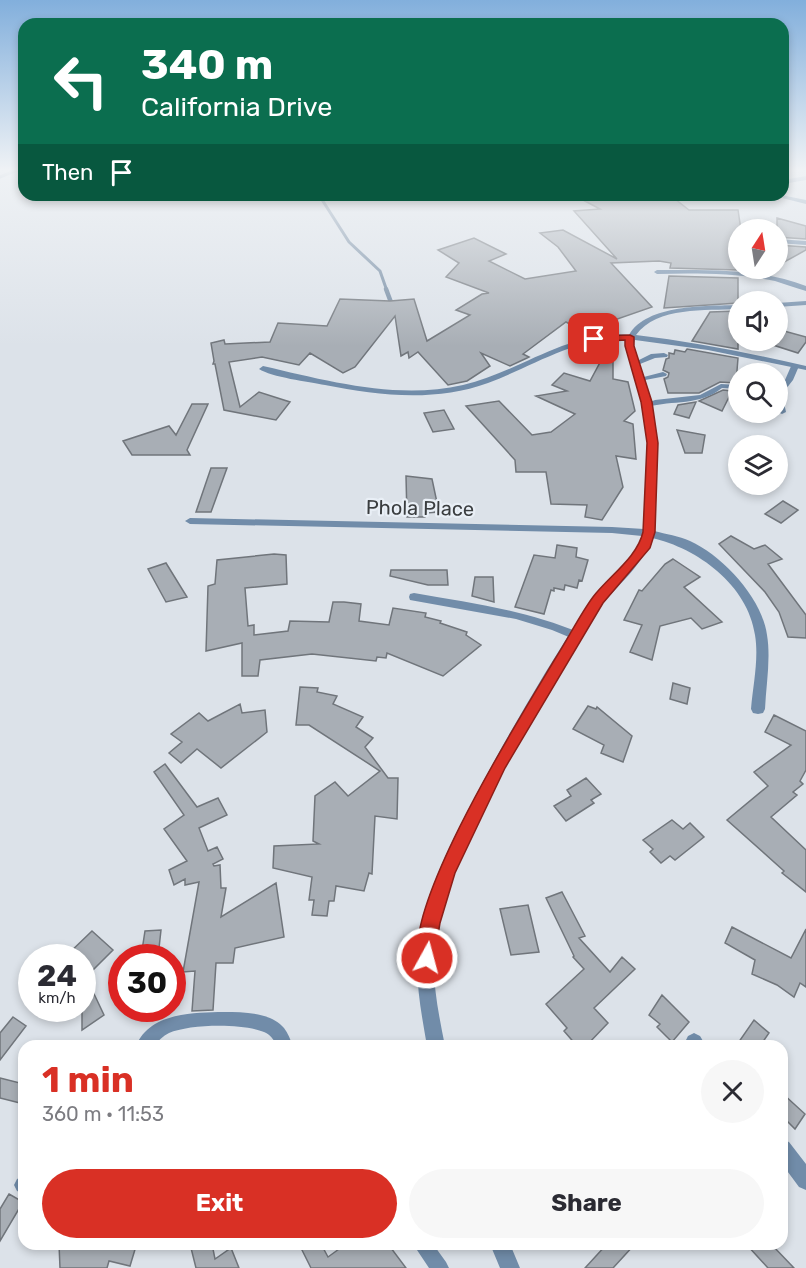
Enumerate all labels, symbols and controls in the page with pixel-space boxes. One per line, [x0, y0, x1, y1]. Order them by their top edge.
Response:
text: 340 m [141, 40, 273, 90]
icon: left [42, 42, 120, 120]
text: California Drive [141, 91, 332, 123]
icon: arrive [105, 156, 138, 189]
text: Then [42, 159, 93, 186]
north arrow [728, 219, 788, 279]
map controls [728, 219, 788, 495]
button: sound [728, 291, 788, 351]
pin [568, 313, 619, 364]
icon: arrive [577, 322, 610, 355]
button: search [728, 363, 788, 423]
button: layers [728, 435, 788, 495]
street label: Phola Place [366, 495, 474, 521]
position arrow [395, 926, 459, 990]
speed limit sign: 30 [108, 944, 186, 1022]
text: 24 [37, 958, 77, 994]
text: km/h [38, 989, 76, 1007]
text: 1 min [42, 1058, 134, 1101]
button: close [701, 1060, 764, 1123]
text: 360 m · 11:53 [42, 1102, 164, 1126]
button: Exit [42, 1169, 397, 1238]
button: Share [409, 1169, 764, 1238]

